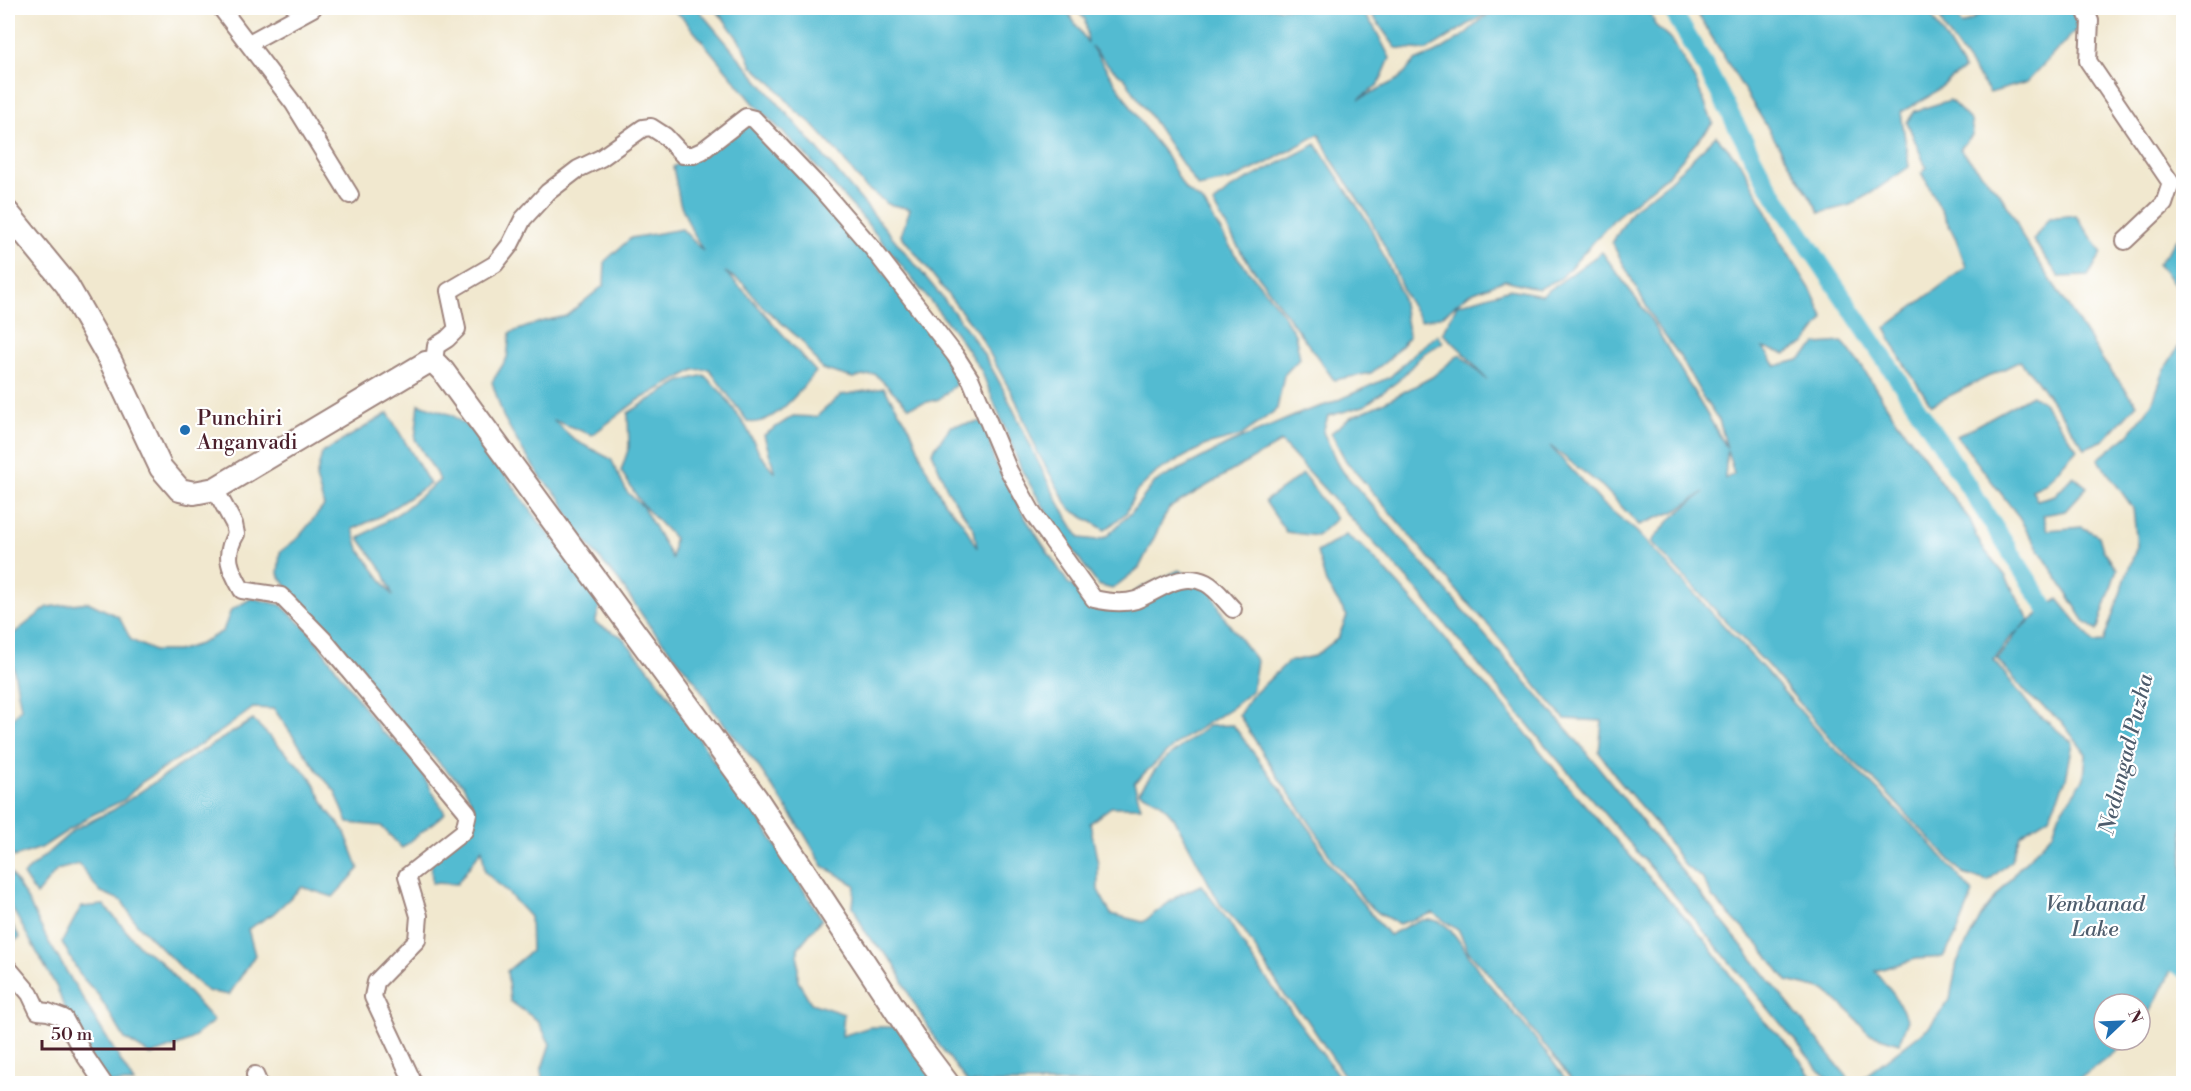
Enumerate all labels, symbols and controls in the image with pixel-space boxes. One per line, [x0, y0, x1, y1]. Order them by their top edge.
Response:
place label: Punchiri Anganvadi [196, 406, 298, 456]
marker: Punchiri Anganvadi [178, 423, 192, 437]
water label: Nedungad Puzha [2093, 670, 2160, 839]
water label: Vembanad Lake [2045, 891, 2146, 943]
north arrow [2092, 992, 2152, 1052]
text: N [2123, 1007, 2147, 1027]
scale bar [42, 1013, 174, 1051]
text: 50 m [51, 1023, 93, 1046]

